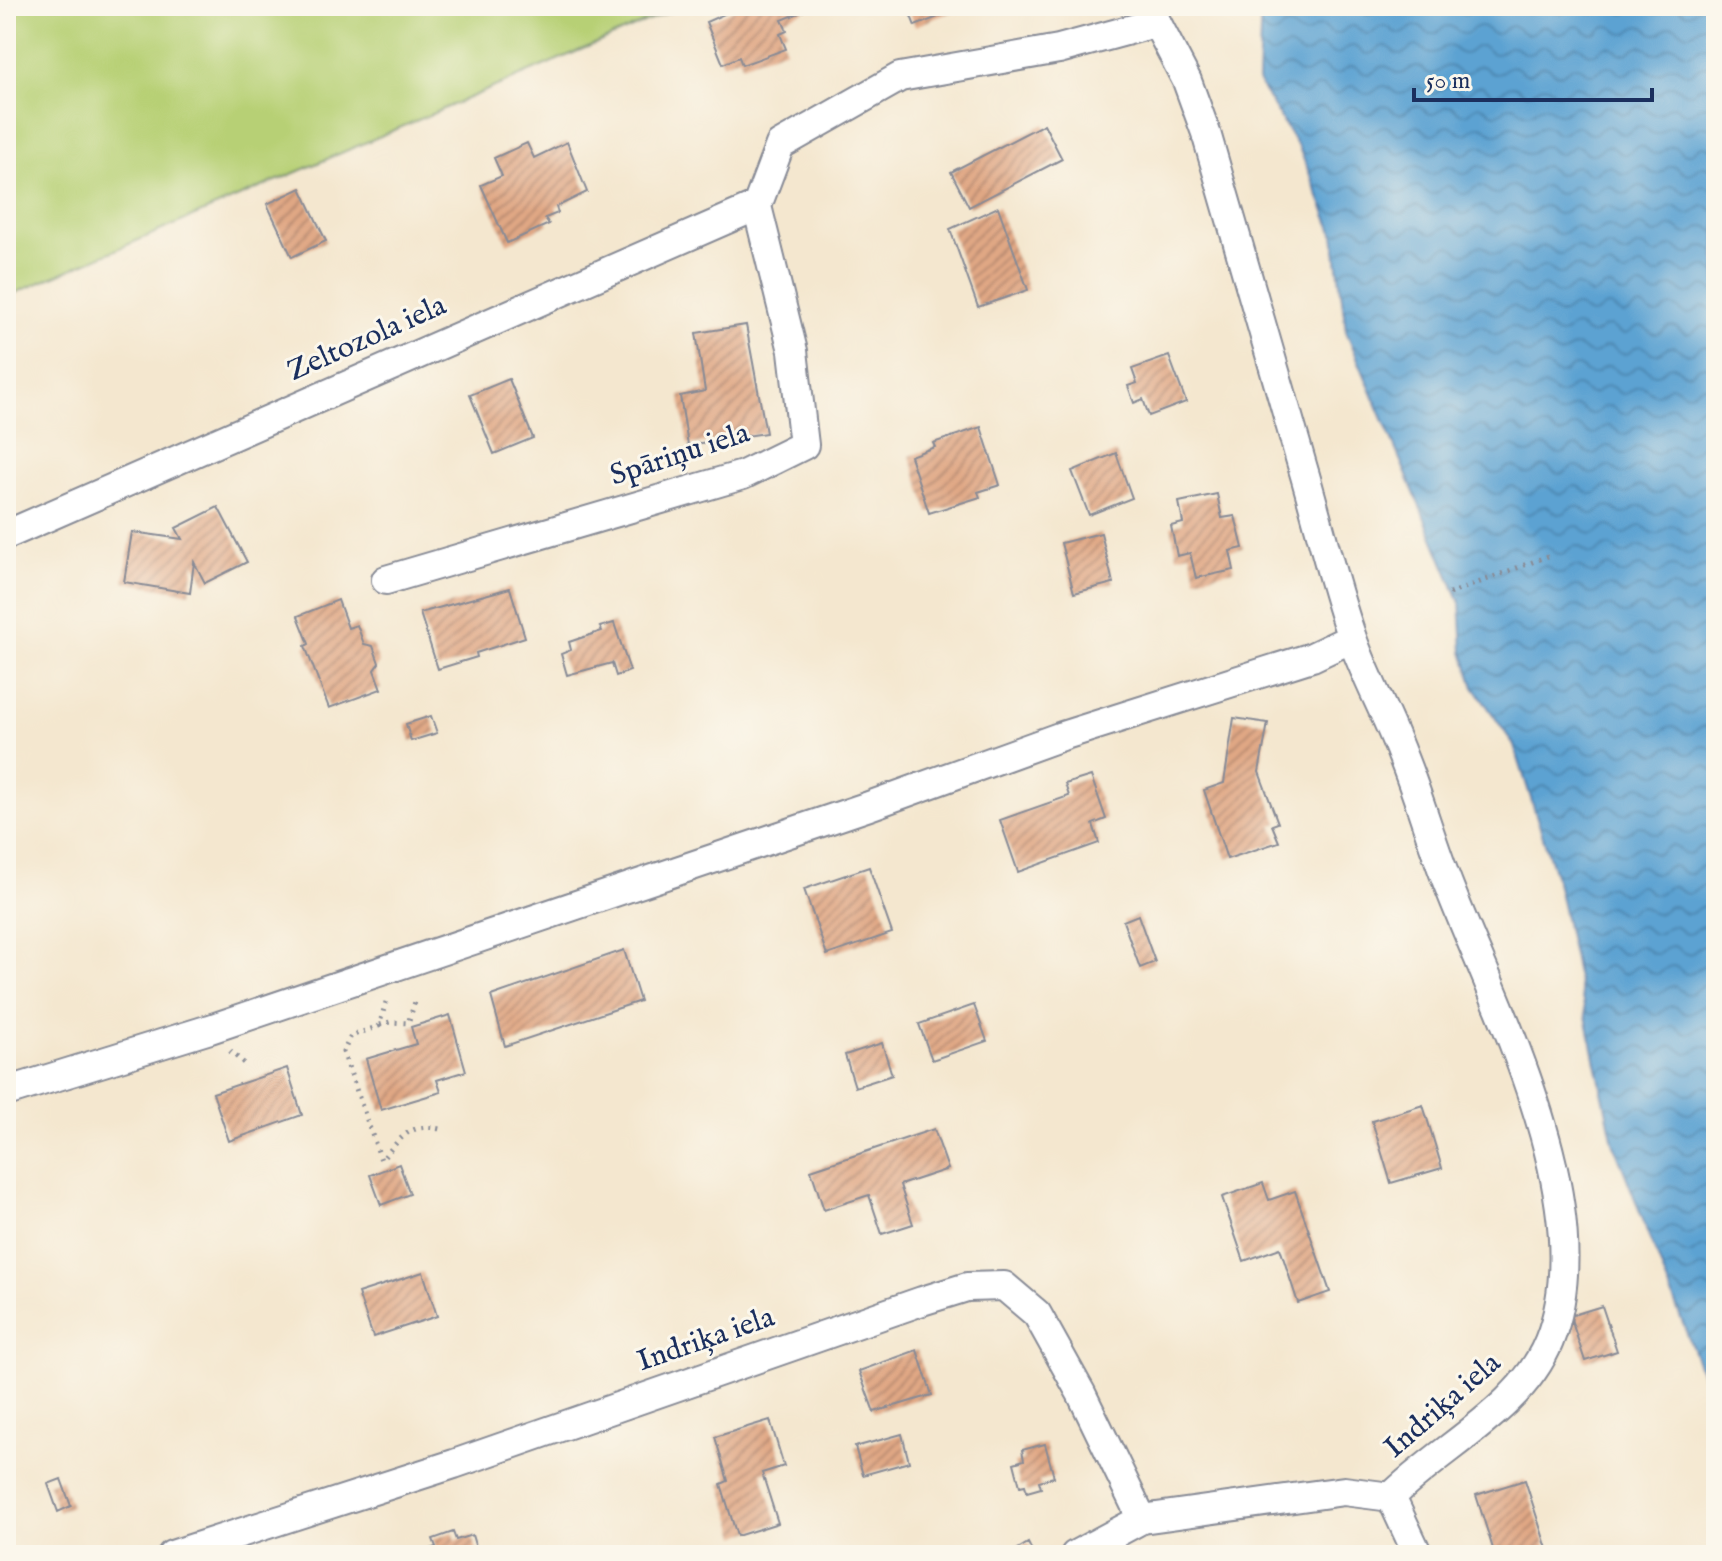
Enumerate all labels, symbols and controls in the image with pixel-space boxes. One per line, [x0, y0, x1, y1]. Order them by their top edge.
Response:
scale bar [1414, 52, 1652, 102]
text: 50 m [1426, 66, 1470, 97]
street label: Zeltozola iela [282, 287, 452, 391]
street label: Spāriņu iela [605, 415, 755, 495]
street label: Indriķa iela [633, 1299, 780, 1381]
street label: Indriķa iela [1377, 1345, 1509, 1467]

